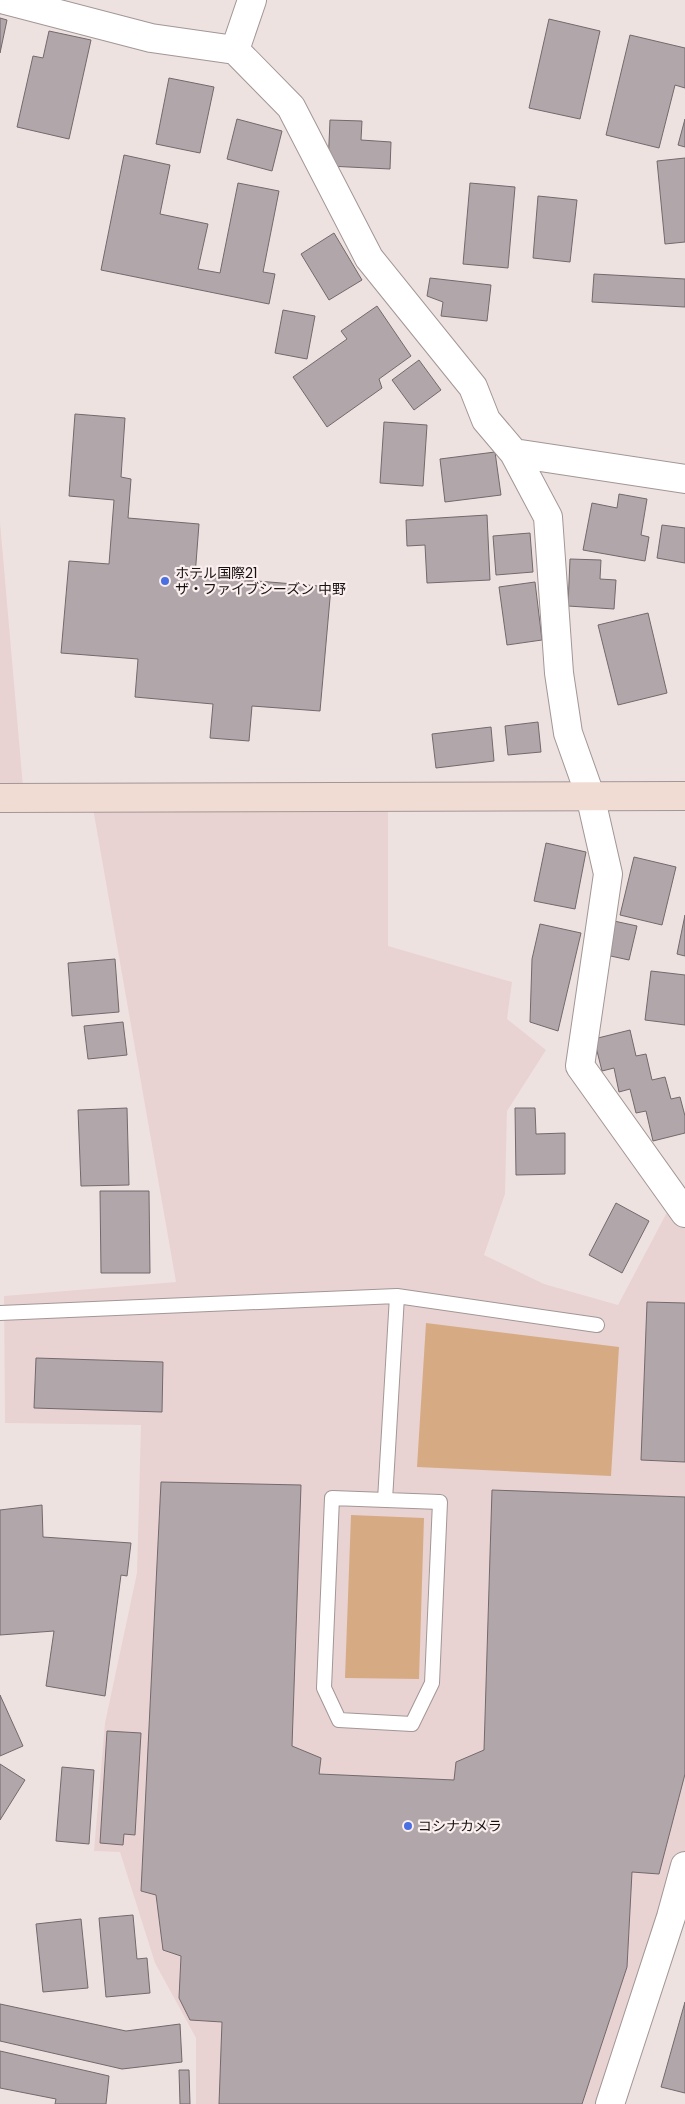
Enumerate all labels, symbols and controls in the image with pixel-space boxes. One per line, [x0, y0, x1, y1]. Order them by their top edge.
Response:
place label: ホテル国際21 ザ・ファイブシーズン 中野 [175, 563, 346, 599]
marker: ホテル国際21 ザ・ファイブシーズン 中野 [159, 575, 171, 587]
place label: コシナカメラ [418, 1816, 502, 1836]
marker: コシナカメラ [402, 1820, 414, 1832]

